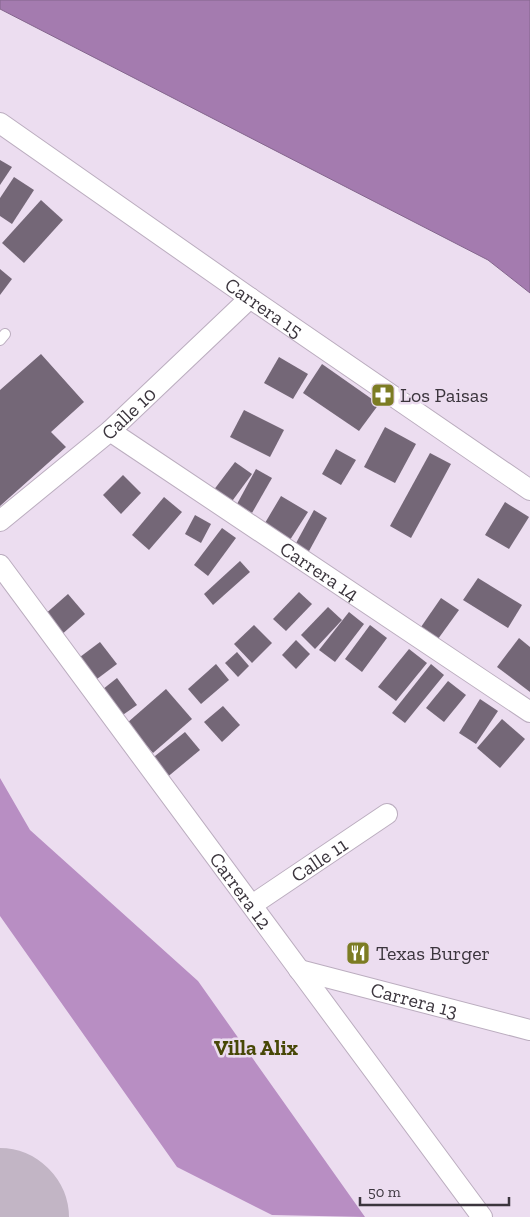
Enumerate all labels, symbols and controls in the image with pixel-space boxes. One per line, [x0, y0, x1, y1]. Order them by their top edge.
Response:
street label: Carrera 15 [220, 272, 308, 343]
street label: Calle 10 [97, 382, 161, 445]
pharmacy icon: Los Paisas [370, 382, 396, 408]
place label: Los Paisas [400, 383, 488, 407]
street label: Carrera 14 [275, 536, 364, 606]
street label: Calle 11 [287, 832, 352, 887]
street label: Carrera 12 [205, 848, 277, 934]
restaurant icon: Texas Burger [345, 940, 371, 966]
place label: Texas Burger [376, 941, 490, 965]
street label: Carrera 13 [368, 977, 460, 1023]
district label: Villa Alix [214, 1035, 298, 1060]
scale bar [360, 1174, 509, 1206]
text: 50 m [368, 1183, 401, 1201]

